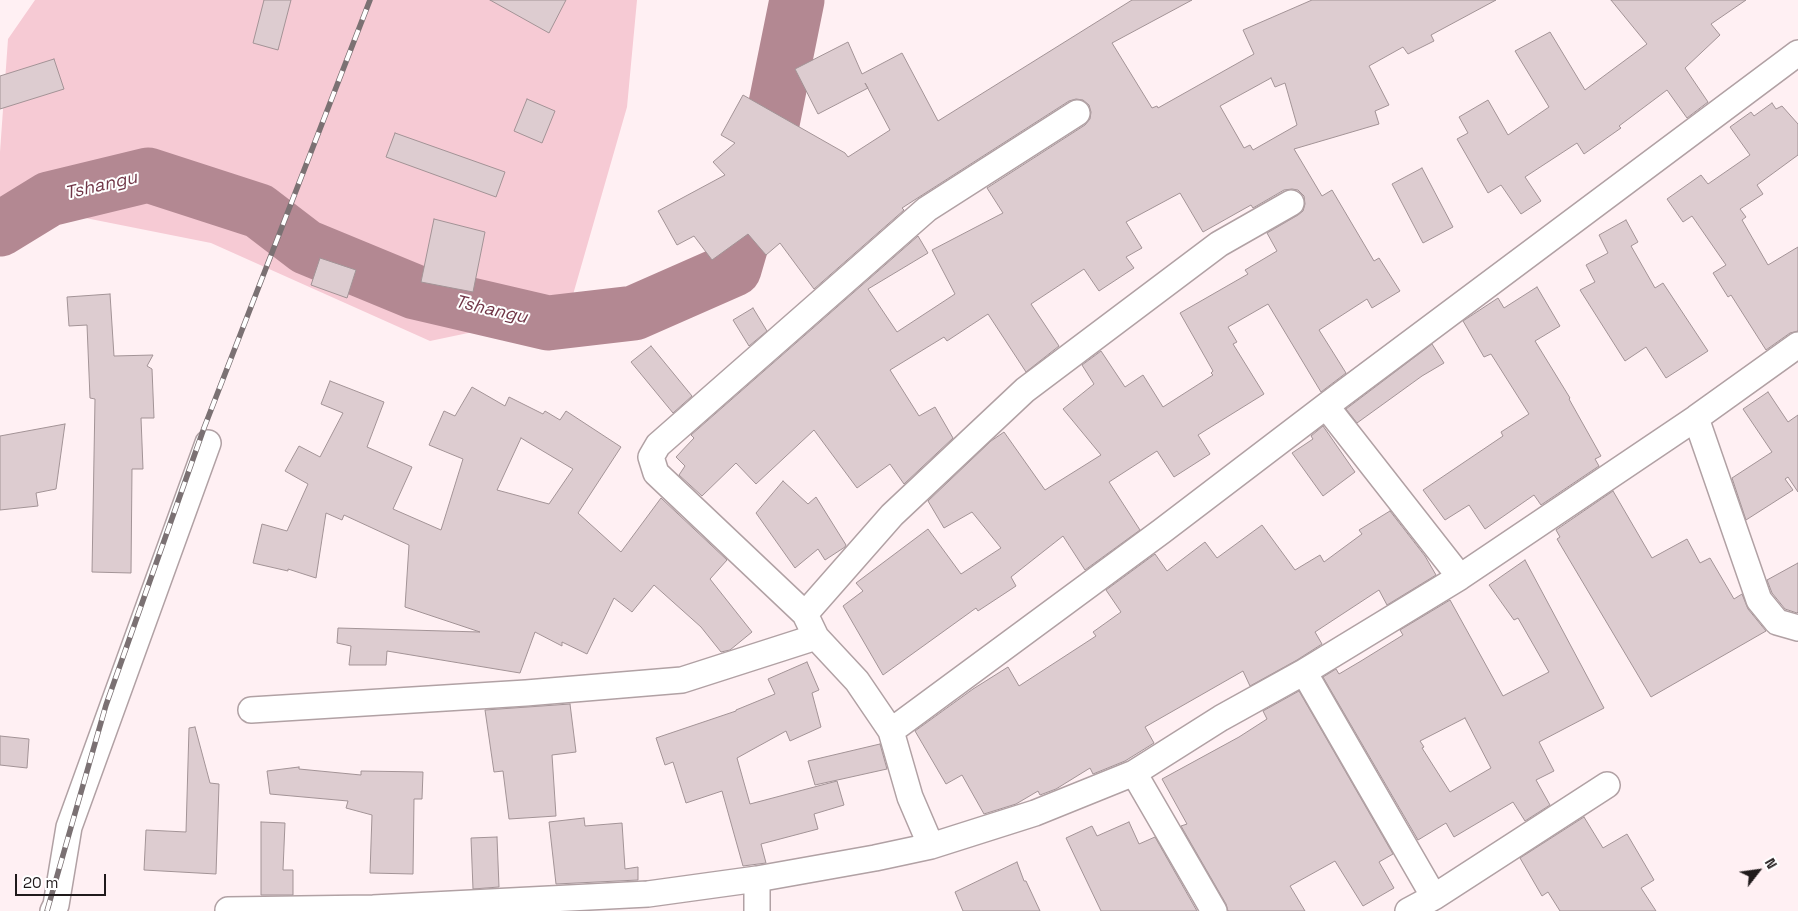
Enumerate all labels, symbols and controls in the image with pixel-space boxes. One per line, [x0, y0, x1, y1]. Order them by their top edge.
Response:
water label: Tshangu [63, 167, 139, 205]
water label: Tshangu [453, 291, 529, 329]
north arrow [1733, 846, 1783, 896]
text: N [1761, 855, 1781, 872]
scale bar [18, 864, 109, 896]
text: 20 m [23, 873, 58, 892]

